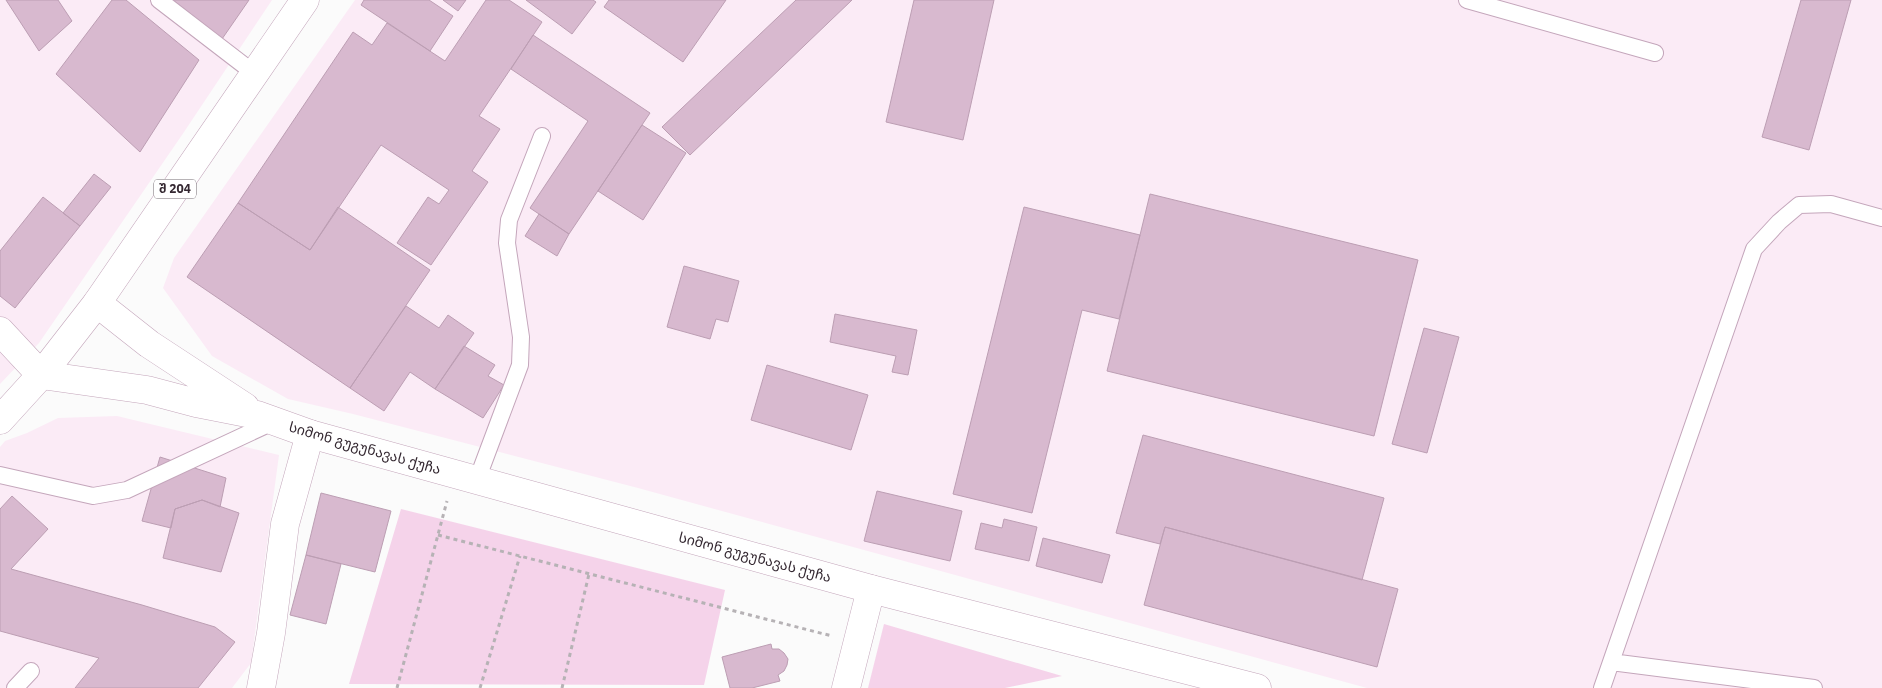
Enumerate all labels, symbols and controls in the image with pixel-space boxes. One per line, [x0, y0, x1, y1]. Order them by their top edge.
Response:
road number: შ 204 [154, 180, 196, 198]
street label: სიმონ გუგუნავას ქუჩა [287, 418, 443, 478]
street label: სიმონ გუგუნავას ქუჩა [677, 528, 833, 586]

